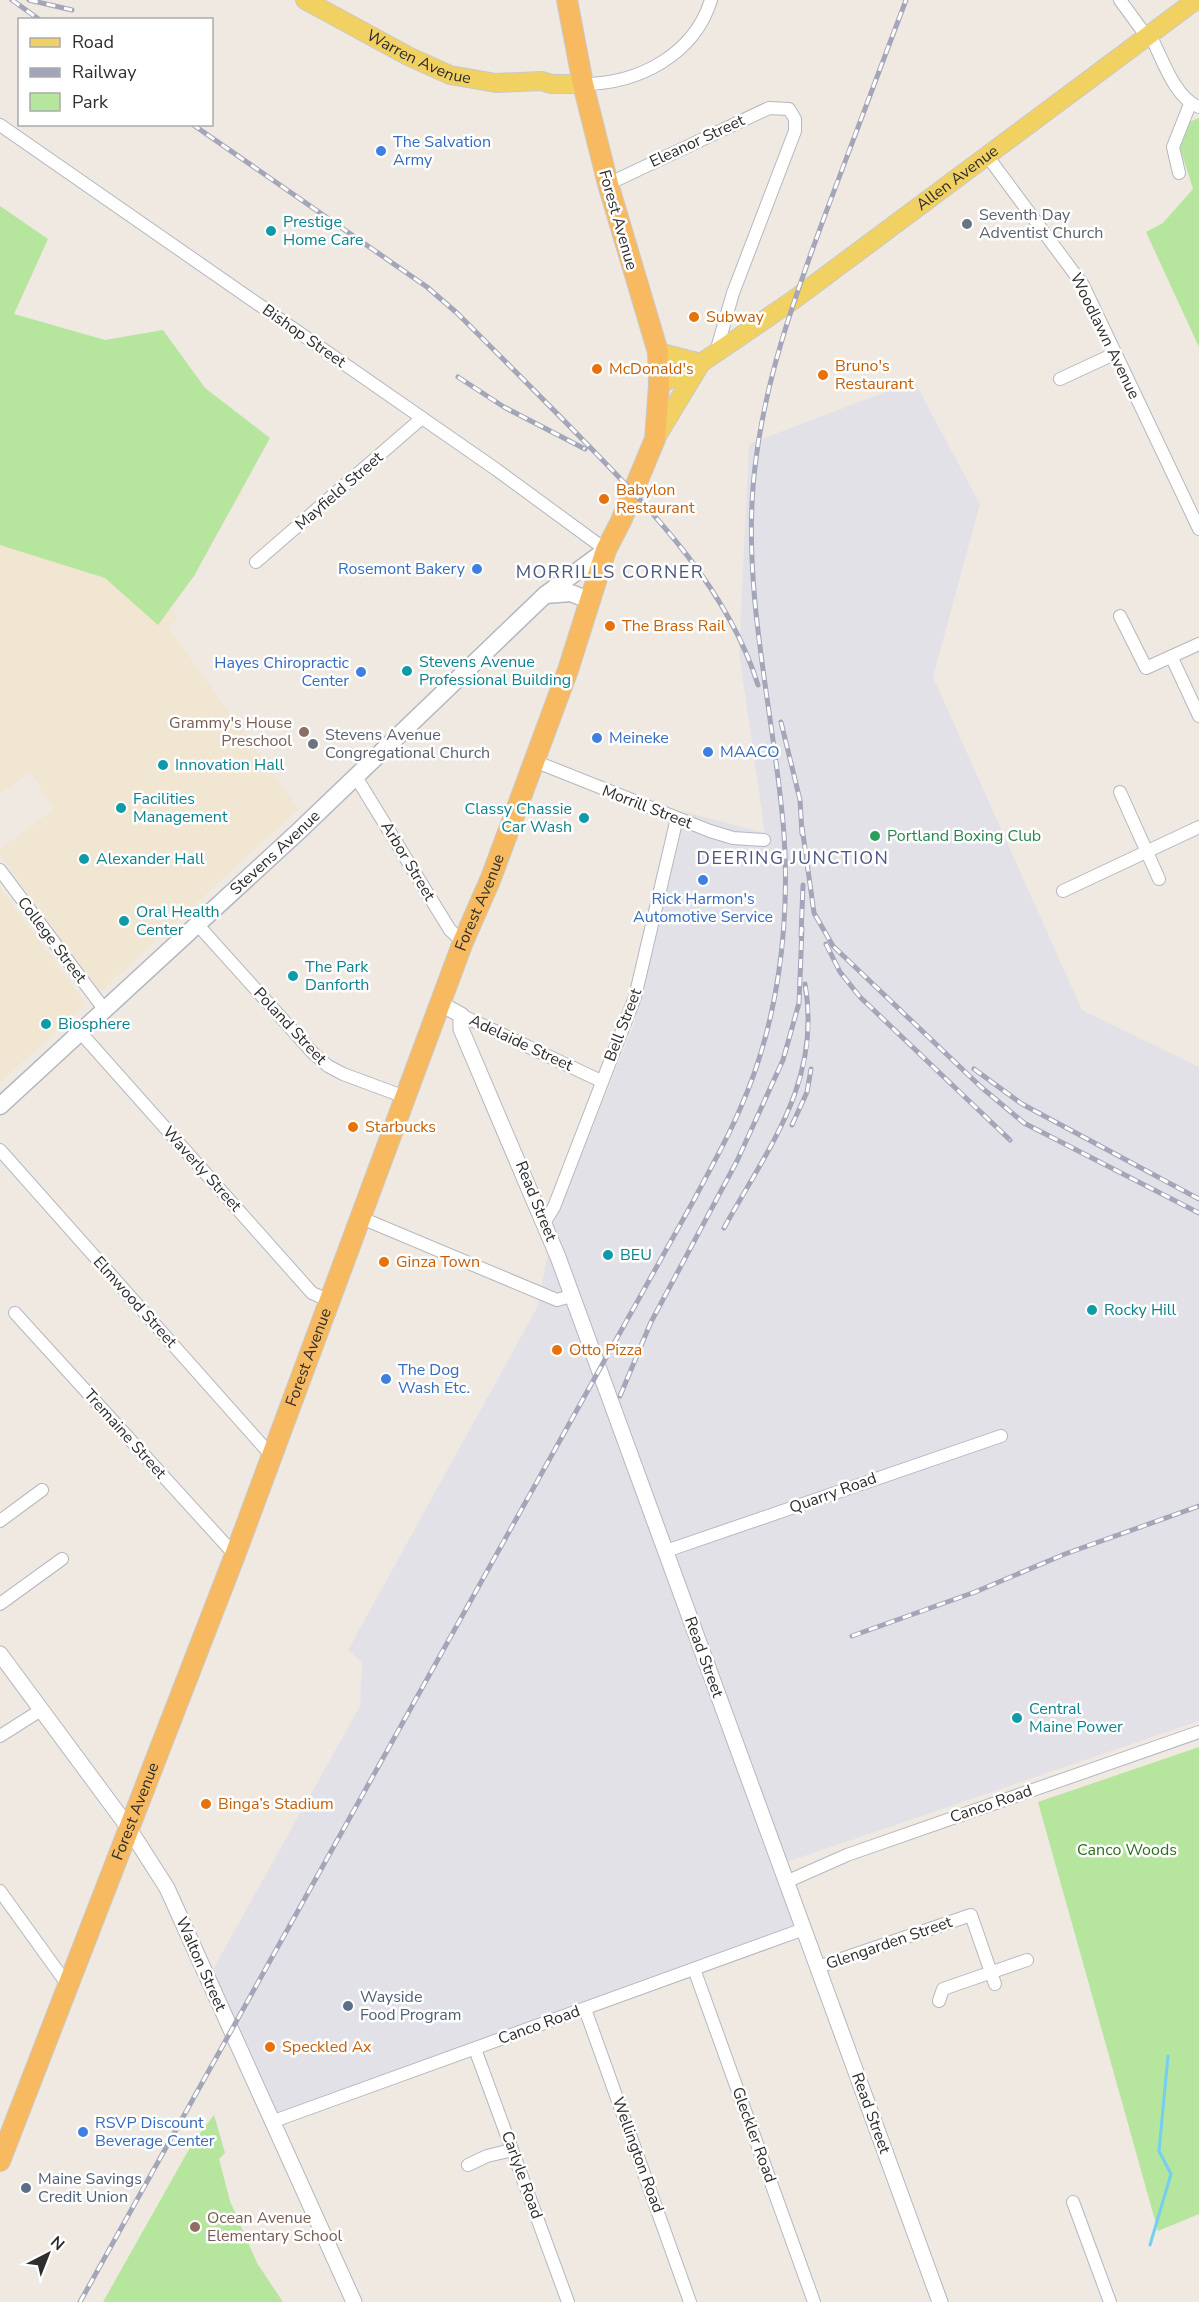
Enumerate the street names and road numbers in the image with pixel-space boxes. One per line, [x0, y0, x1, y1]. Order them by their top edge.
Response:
street label: Warren Avenue [363, 25, 473, 89]
street label: Eleanor Street [646, 109, 748, 173]
street label: Allen Avenue [912, 140, 1003, 216]
street label: Forest Avenue [593, 167, 643, 273]
street label: Woodlawn Avenue [1065, 269, 1145, 403]
street label: Bishop Street [258, 299, 350, 373]
street label: Mayfield Street [290, 446, 388, 535]
street label: Morrill Street [599, 780, 696, 834]
street label: Stevens Avenue [225, 805, 325, 900]
street label: Arbor Street [376, 817, 441, 905]
street label: Forest Avenue [450, 851, 510, 954]
street label: College Street [12, 892, 92, 988]
street label: Poland Street [249, 983, 332, 1070]
street label: Bell Street [599, 985, 647, 1065]
street label: Adelaide Street [466, 1009, 577, 1077]
street label: Waverly Street [158, 1122, 247, 1217]
street label: Read Street [510, 1158, 562, 1245]
street label: Elmwood Street [88, 1252, 182, 1353]
street label: Forest Avenue [280, 1305, 337, 1409]
street label: Tremaine Street [79, 1384, 172, 1484]
street label: Quarry Road [786, 1467, 880, 1519]
street label: Read Street [679, 1613, 729, 1701]
street label: Forest Avenue [107, 1759, 165, 1864]
street label: Canco Road [947, 1780, 1035, 1828]
street label: Glengarden Street [823, 1911, 955, 1975]
street label: Walton Street [170, 1913, 232, 2015]
street label: Canco Road [495, 2000, 583, 2050]
street label: Read Street [846, 2069, 896, 2157]
street label: Gleckler Road [726, 2084, 782, 2186]
street label: Wellington Road [607, 2094, 669, 2216]
street label: Carlyle Road [496, 2128, 548, 2222]

